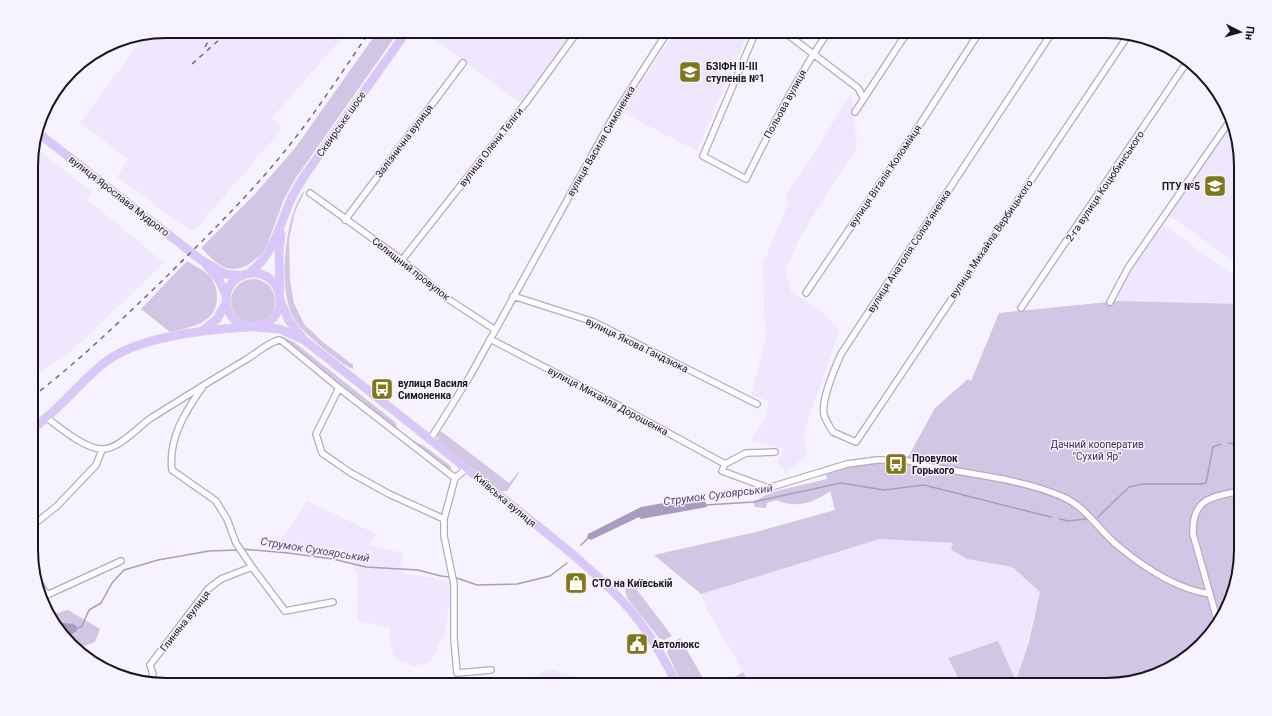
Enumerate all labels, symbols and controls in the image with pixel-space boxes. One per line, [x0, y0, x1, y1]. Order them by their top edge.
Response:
north arrow [1220, 12, 1260, 52]
text: Пн [1242, 25, 1257, 41]
school or university icon: БЗІФН ІІ-ІІІ ступенів №1 [677, 59, 703, 85]
place label: БЗІФН ІІ-ІІІ ступенів №1 [706, 61, 765, 84]
street label: Польова вулиця [762, 68, 808, 140]
street label: вулиця Василя Симоненка [565, 84, 637, 198]
street label: Сквирське шосе [314, 89, 368, 159]
street label: Залізнична вулиця [373, 102, 435, 180]
street label: вулиця Олени Теліги [457, 105, 525, 188]
street label: вулиця Віталія Коломійця [847, 123, 923, 229]
street label: 2-га вулиця Коцюбинського [1064, 128, 1146, 243]
street label: вулиця Ярослава Мудрого [67, 154, 171, 239]
school or university icon: ПТУ №5 [1202, 173, 1228, 199]
street label: вулиця Михайла Вербицького [947, 177, 1035, 300]
place label: ПТУ №5 [1162, 181, 1200, 192]
street label: вулиця Анатолія Соловʼяненка [865, 188, 953, 314]
street label: Селищний провулок [370, 235, 453, 303]
street label: вулиця Якова Гандзюка [584, 315, 690, 375]
street label: вулиця Михайла Дорошенка [546, 365, 670, 437]
bus stop icon: вулиця Василя Симоненка [369, 376, 395, 402]
place label: вулиця Василя Симоненка [398, 378, 468, 401]
park label: Дачний кооператив "Сухий Яр" [1050, 439, 1144, 462]
bus stop icon: Провулок Горького [883, 451, 909, 477]
place label: Провулок Горького [912, 453, 958, 476]
street label: Київська вулиця [472, 471, 538, 529]
water label: Струмок Сухоярський [663, 482, 773, 508]
water label: Струмок Сухоярський [260, 535, 370, 565]
shop icon: СТО на Київській [563, 570, 589, 596]
place label: СТО на Київській [592, 578, 673, 589]
street label: Глиняна вулиця [158, 588, 212, 654]
public building icon: Автолюкс [624, 631, 650, 657]
place label: Автолюкс [652, 639, 699, 650]

